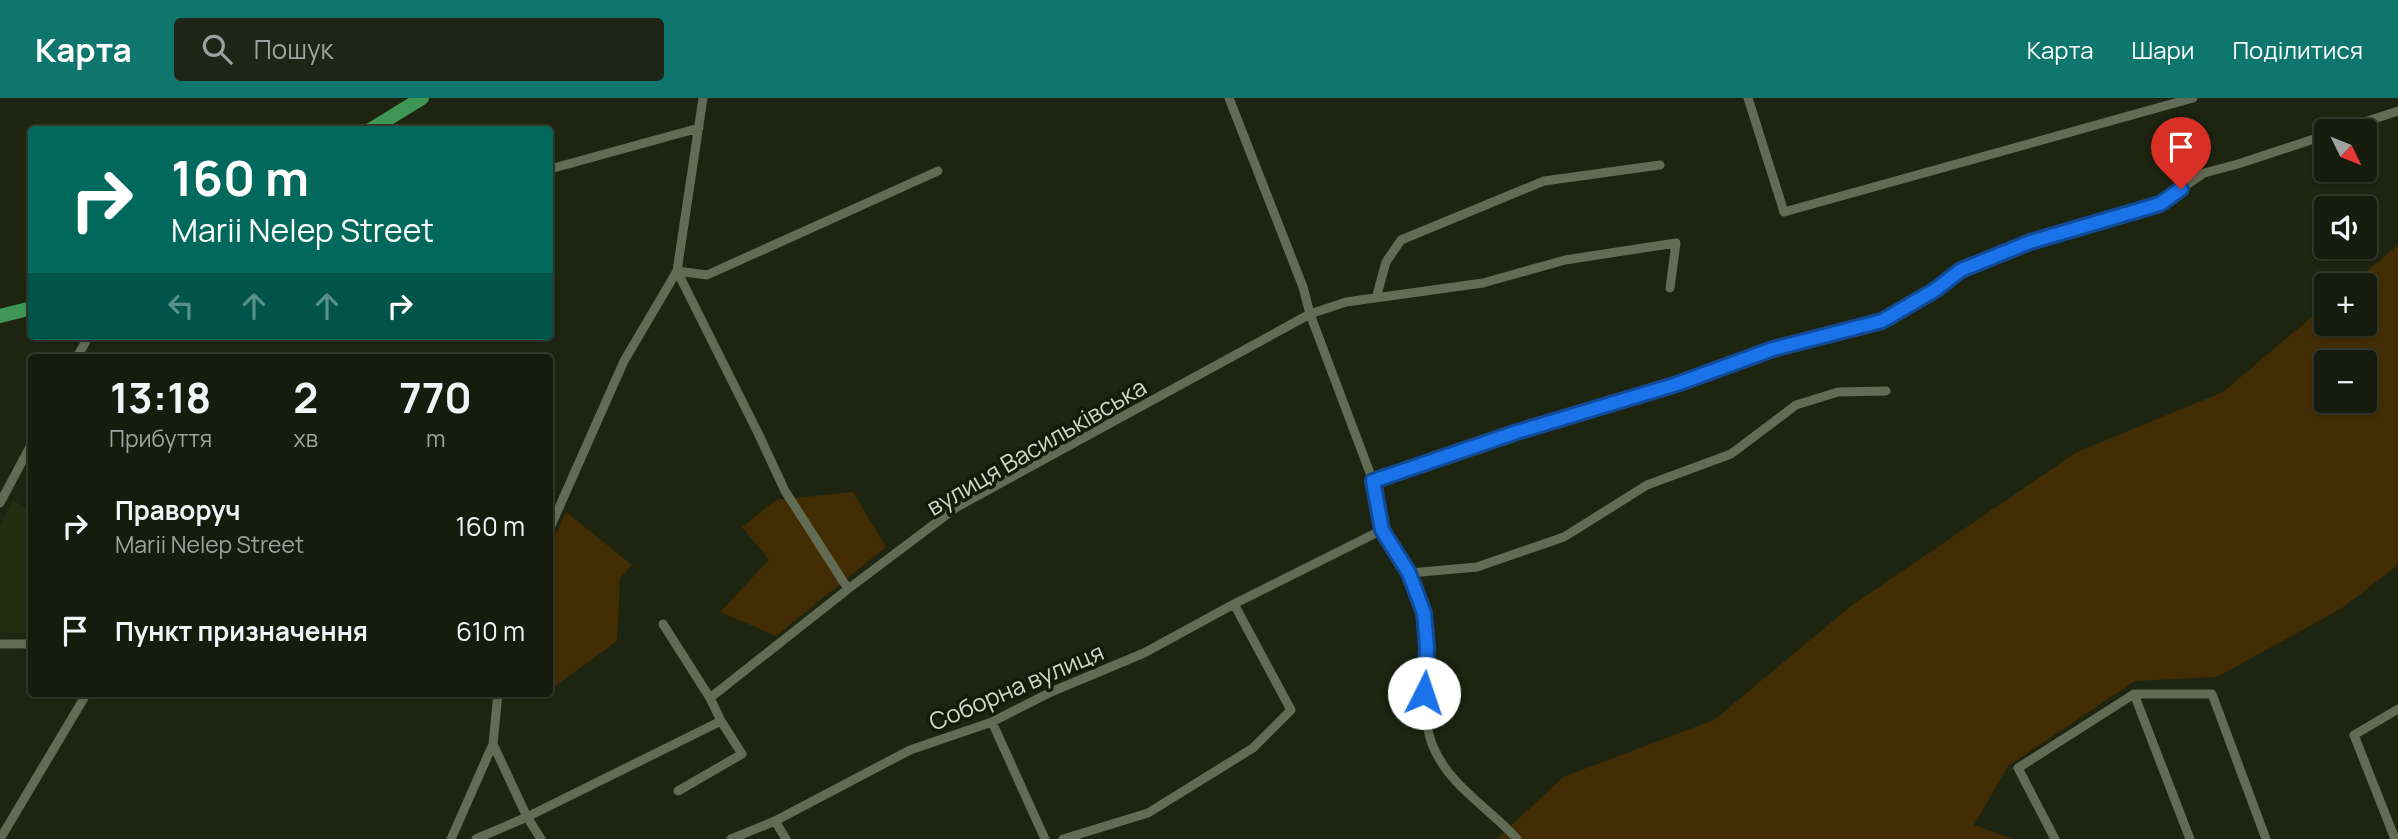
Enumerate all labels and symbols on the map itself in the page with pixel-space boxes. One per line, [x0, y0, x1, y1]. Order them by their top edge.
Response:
pin [2151, 117, 2211, 189]
north arrow [2314, 119, 2376, 182]
street label: вулиця Васильківська [920, 370, 1152, 522]
street label: Соборна вулиця [924, 634, 1108, 738]
position arrow [1387, 656, 1461, 730]

